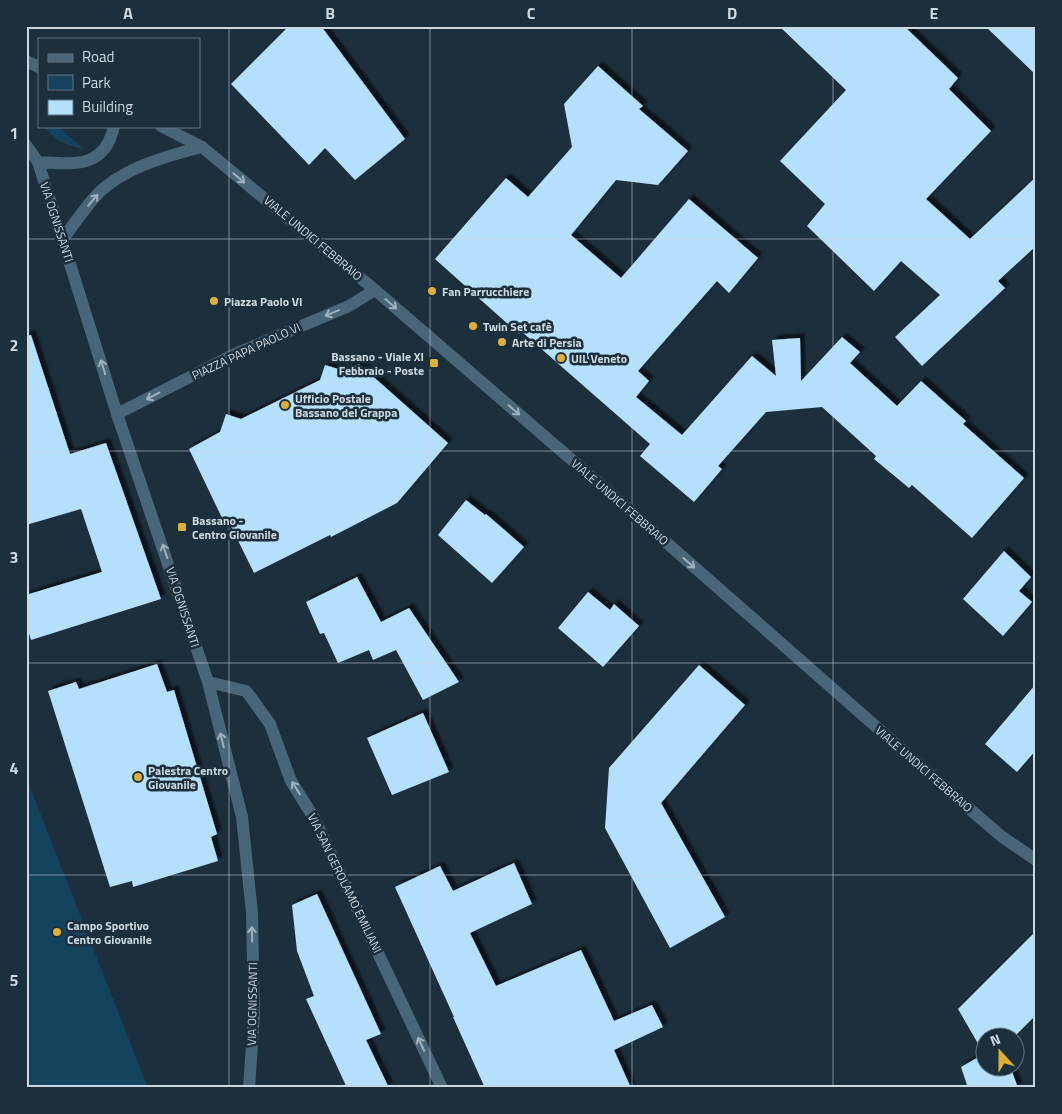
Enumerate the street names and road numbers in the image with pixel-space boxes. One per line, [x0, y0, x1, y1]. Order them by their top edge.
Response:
street label: VIA OGNISSANTI [35, 179, 79, 265]
street label: VIALE UNDICI FEBBRAIO [259, 191, 367, 285]
street label: PIAZZA PAPA PAOLO VI [189, 317, 303, 385]
street label: VIALE UNDICI FEBBRAIO [567, 454, 673, 550]
street label: VIA OGNISSANTI [161, 564, 205, 650]
street label: VIALE UNDICI FEBBRAIO [871, 721, 977, 817]
street label: VIA SAN GEROLAMO EMILIANI [303, 810, 387, 956]
street label: VIA OGNISSANTI [242, 962, 262, 1046]

